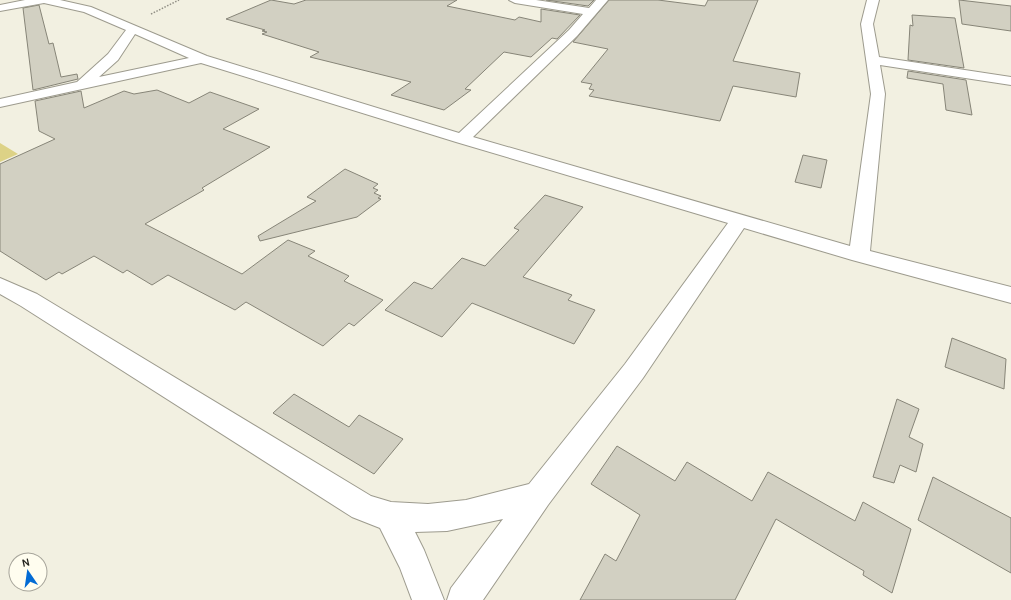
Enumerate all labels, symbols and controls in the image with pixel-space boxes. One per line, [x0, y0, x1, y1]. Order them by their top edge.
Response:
north arrow [8, 552, 48, 592]
text: N [21, 556, 31, 570]

